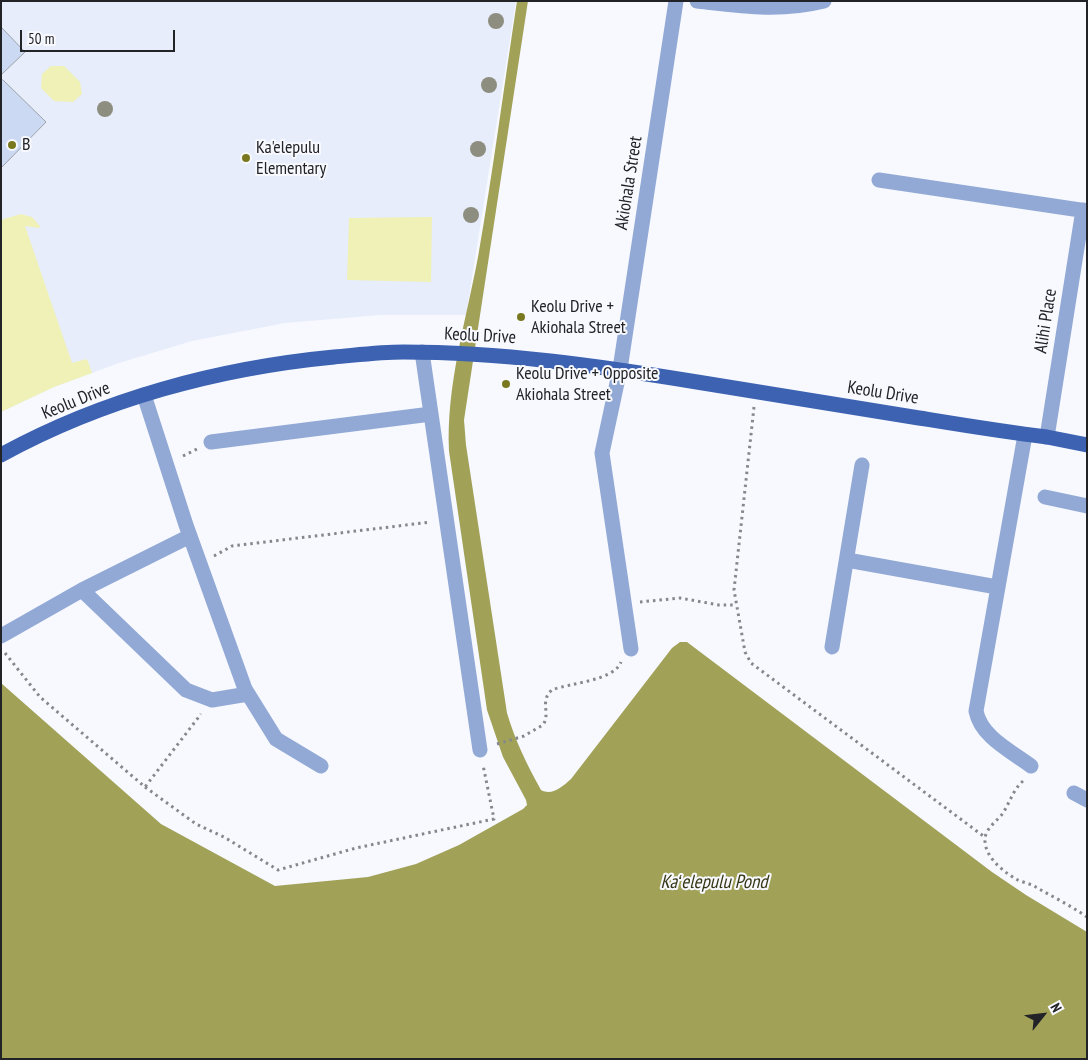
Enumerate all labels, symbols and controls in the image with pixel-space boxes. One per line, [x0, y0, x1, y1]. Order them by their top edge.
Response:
scale bar [22, 20, 178, 52]
text: 50 m [28, 29, 54, 48]
place label: B [22, 134, 30, 156]
street label: Akiohala Street [611, 135, 647, 231]
place label: Ka'elepulu Elementary [256, 137, 326, 180]
marker: B [6, 139, 18, 151]
marker: Ka'elepulu Elementary [240, 152, 252, 164]
street label: Alihi Place [1030, 287, 1062, 355]
place label: Keolu Drive + Akiohala Street [531, 296, 626, 338]
marker: Keolu Drive + Akiohala Street [515, 311, 527, 323]
street label: Keolu Drive [444, 323, 516, 349]
place label: Keolu Drive + Opposite Akiohala Street [516, 363, 658, 406]
street label: Keolu Drive [846, 377, 920, 409]
street label: Keolu Drive [39, 378, 113, 424]
marker: Keolu Drive + Opposite Akiohala Street [500, 378, 512, 390]
water label: Kaʻelepulu Pond [661, 872, 767, 894]
north arrow [1018, 990, 1068, 1040]
text: N [1046, 1000, 1066, 1015]

